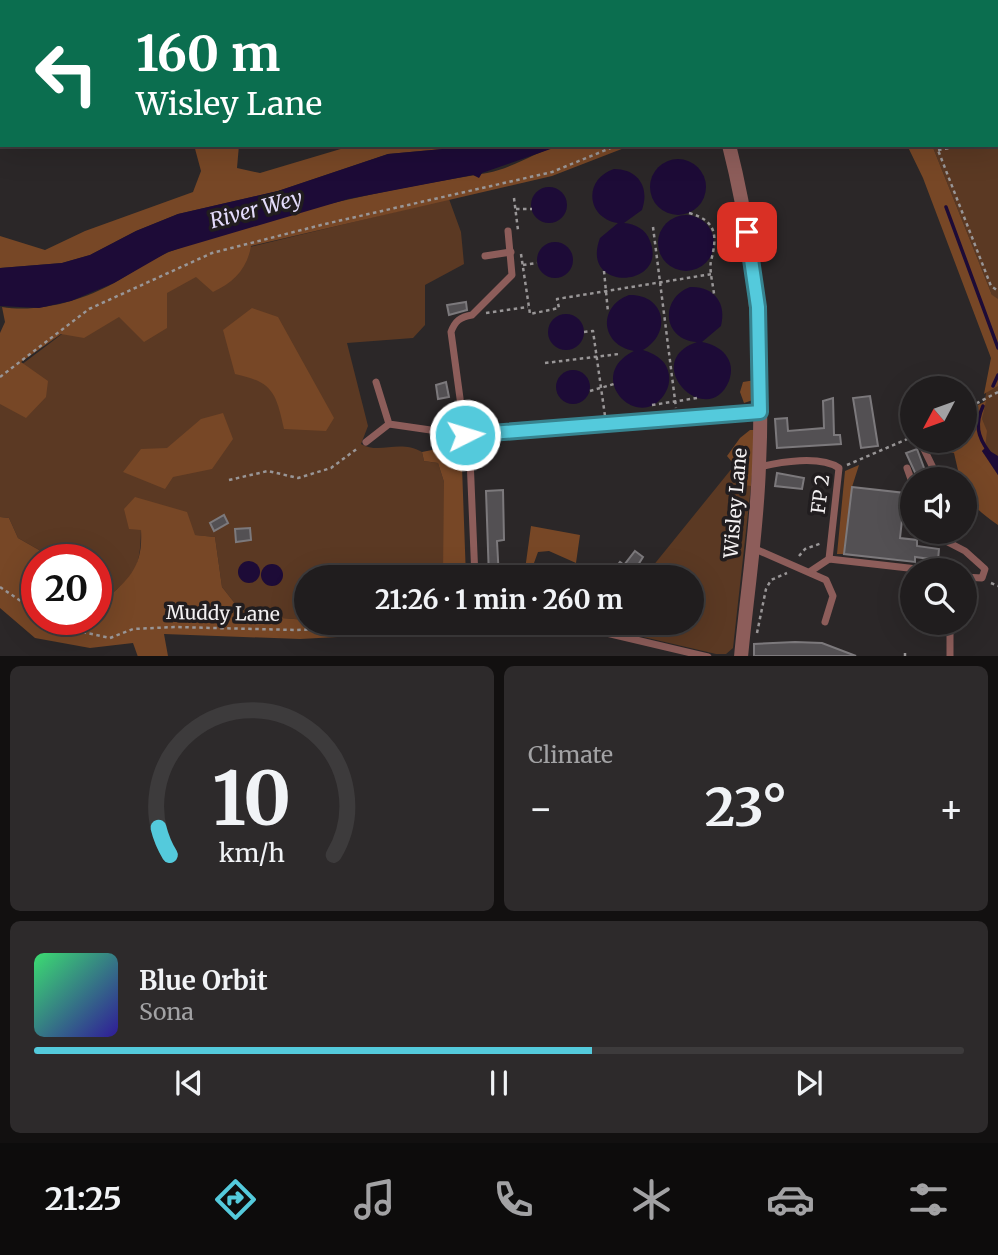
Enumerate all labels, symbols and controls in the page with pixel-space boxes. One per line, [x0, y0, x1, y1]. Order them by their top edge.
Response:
text: 160 m [136, 23, 280, 84]
icon: left [21, 28, 112, 119]
text: Wisley Lane [136, 84, 322, 124]
water label: River Wey [207, 184, 305, 234]
pin [717, 202, 777, 262]
icon: arrive [728, 213, 766, 251]
north arrow [900, 376, 976, 453]
map controls [900, 376, 977, 635]
position arrow [428, 398, 502, 472]
street label: Wisley Lane [718, 447, 752, 560]
button: sound [900, 467, 977, 544]
street label: FP 2 [806, 473, 834, 515]
speed limit sign: 20 [21, 544, 112, 635]
button: search [900, 558, 977, 635]
text: 21:26 · 1 min · 260 m [375, 583, 623, 616]
street label: Muddy Lane [166, 600, 280, 626]
text: Climate [528, 740, 613, 769]
text: 10 [213, 753, 291, 845]
text: 23° [705, 775, 787, 840]
text: − [528, 785, 553, 832]
text: + [939, 785, 964, 832]
text: km/h [219, 836, 285, 868]
text: Blue Orbit [139, 964, 268, 997]
text: Sona [139, 997, 194, 1026]
icon: previous [170, 1064, 208, 1102]
icon: pause [480, 1064, 518, 1102]
icon: next [790, 1064, 828, 1102]
icon: directions [211, 1175, 260, 1224]
icon: music [350, 1175, 399, 1224]
icon: phone [489, 1175, 538, 1224]
icon: climate [627, 1175, 676, 1224]
icon: car [766, 1175, 815, 1224]
icon: filters [904, 1175, 953, 1224]
text: 21:25 [45, 1179, 122, 1219]

